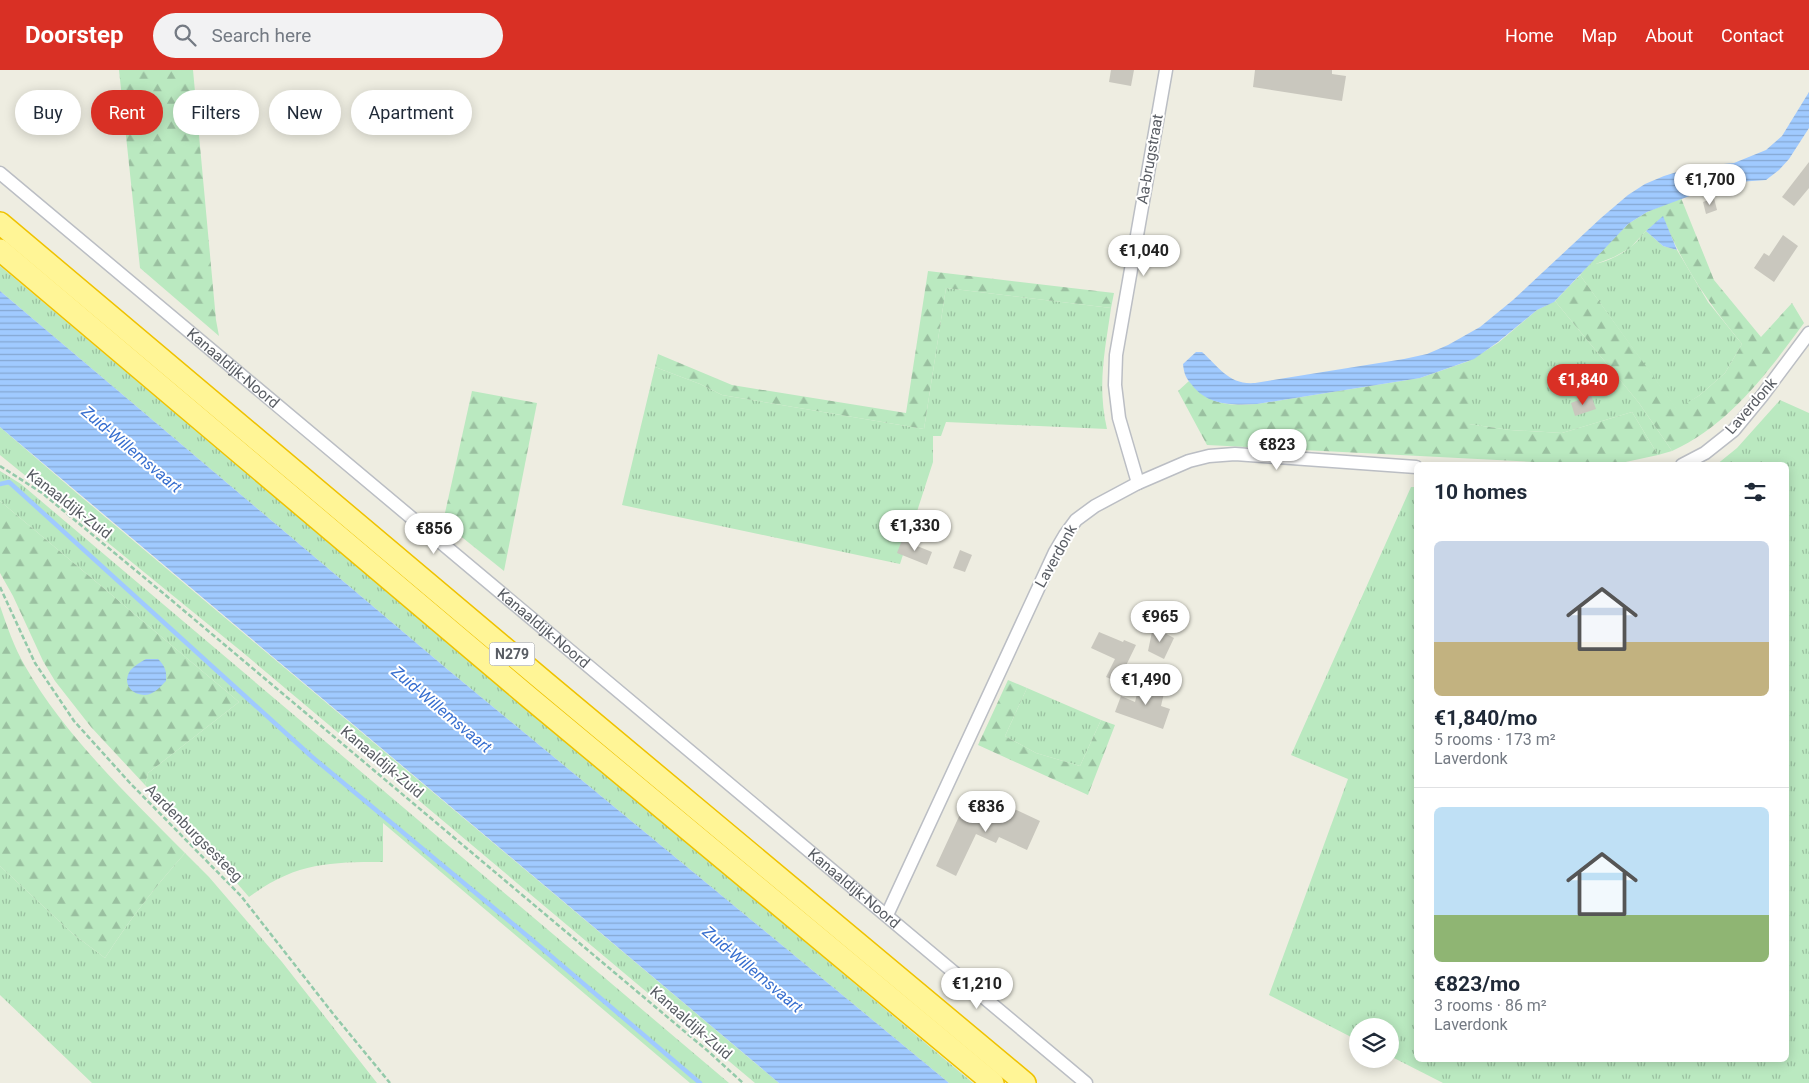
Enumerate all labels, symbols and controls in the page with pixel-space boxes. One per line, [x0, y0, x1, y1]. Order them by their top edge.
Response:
search box [153, 13, 503, 58]
text: Doorstep [25, 21, 123, 49]
icon: search [171, 21, 199, 49]
text: Search here [211, 24, 311, 47]
text: Home [1505, 25, 1554, 46]
text: Map [1582, 25, 1617, 46]
text: About [1645, 25, 1693, 46]
text: Contact [1721, 25, 1784, 46]
chip: Buy [15, 90, 81, 135]
chip: Rent [91, 90, 163, 135]
chip: Filters [173, 90, 259, 135]
chip: New [269, 90, 341, 135]
chip: Apartment [351, 90, 472, 135]
street label: Aa-brugstraat [1133, 113, 1167, 205]
pin: €1,700 [1669, 164, 1751, 206]
text: €1,700 [1685, 170, 1735, 189]
pin: €1,040 [1103, 234, 1185, 277]
text: €1,040 [1119, 241, 1169, 260]
street label: Kanaaldijk-Noord [183, 325, 283, 412]
pin: €1,840 [1542, 364, 1624, 406]
text: €1,840 [1558, 370, 1608, 389]
street label: Laverdonk [1722, 374, 1781, 438]
water label: Zuid-Willemsvaart [77, 401, 186, 497]
pin: €823 [1247, 428, 1307, 471]
text: €823 [1259, 435, 1295, 454]
street label: Kanaaldijk-Zuid [23, 465, 115, 543]
icon: filters [1741, 478, 1769, 506]
text: 10 homes [1434, 480, 1527, 504]
pin: €1,330 [874, 510, 956, 552]
pin: €856 [404, 512, 464, 555]
text: €1,330 [890, 516, 940, 535]
text: €856 [416, 519, 452, 538]
street label: Laverdonk [1031, 521, 1081, 591]
icon: home [1557, 574, 1647, 664]
street label: Kanaaldijk-Noord [494, 585, 593, 672]
pin: €965 [1130, 600, 1190, 643]
text: €965 [1142, 607, 1178, 626]
road number: N279 [490, 642, 534, 666]
water label: Zuid-Willemsvaart [387, 661, 496, 757]
pin: €1,490 [1105, 664, 1187, 706]
text: €1,490 [1121, 670, 1171, 689]
text: €1,840/mo [1434, 706, 1537, 730]
street label: Kanaaldijk-Zuid [337, 722, 427, 802]
text: 5 rooms · 173 m² [1434, 730, 1556, 749]
text: Laverdonk [1434, 749, 1508, 768]
street label: Aardenburgsesteeg [142, 781, 246, 885]
pin: €836 [956, 790, 1016, 833]
text: €836 [968, 797, 1004, 816]
icon: home [1557, 839, 1647, 929]
street label: Kanaaldijk-Noord [804, 845, 904, 932]
water label: Zuid-Willemsvaart [698, 921, 807, 1017]
pin: €1,210 [936, 968, 1018, 1010]
text: €823/mo [1434, 972, 1520, 996]
text: €1,210 [952, 974, 1002, 993]
street label: Kanaaldijk-Zuid [646, 983, 736, 1063]
text: 3 rooms · 86 m² [1434, 996, 1547, 1015]
text: Laverdonk [1434, 1015, 1508, 1034]
map controls [1349, 1018, 1399, 1068]
button: layers [1349, 1018, 1399, 1068]

